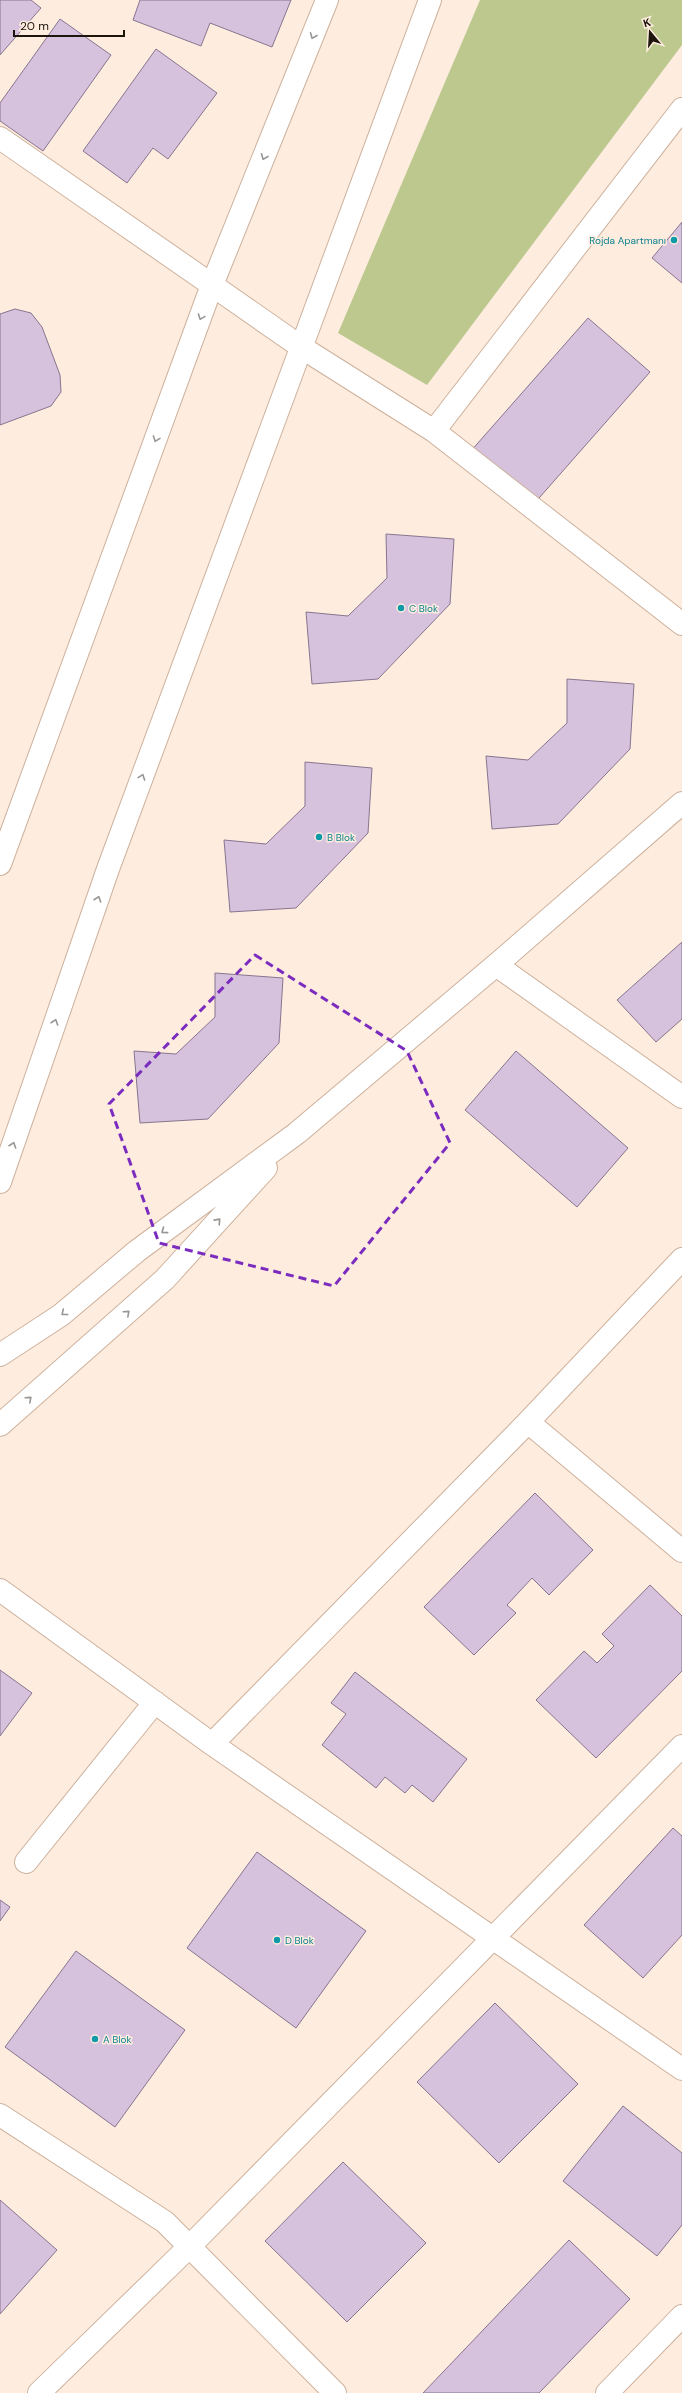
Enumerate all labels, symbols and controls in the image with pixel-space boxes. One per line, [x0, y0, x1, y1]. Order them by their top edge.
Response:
scale bar [14, 12, 124, 38]
north arrow [630, 12, 670, 52]
text: K [641, 15, 652, 30]
text: 20 m [20, 18, 49, 34]
one-way arrow [309, 33, 317, 40]
one-way arrow [261, 152, 269, 160]
place label: Rojda Apartmanı [589, 234, 666, 247]
marker: Rojda Apartmanı [669, 235, 679, 245]
one-way arrow [197, 313, 205, 320]
one-way arrow [152, 435, 160, 442]
place label: C Blok [409, 602, 438, 615]
marker: C Blok [396, 603, 406, 613]
one-way arrow [138, 774, 146, 781]
place label: B Blok [327, 831, 355, 844]
marker: B Blok [314, 832, 324, 842]
one-way arrow [93, 896, 102, 903]
one-way arrow [51, 1019, 59, 1026]
one-way arrow [8, 1141, 16, 1148]
one-way arrow [213, 1218, 221, 1226]
one-way arrow [162, 1226, 169, 1233]
one-way arrow [61, 1308, 68, 1315]
one-way arrow [122, 1311, 129, 1318]
one-way arrow [24, 1397, 32, 1404]
place label: D Blok [285, 1934, 314, 1947]
marker: D Blok [272, 1935, 282, 1945]
place label: A Blok [103, 2033, 132, 2046]
marker: A Blok [90, 2034, 100, 2044]

